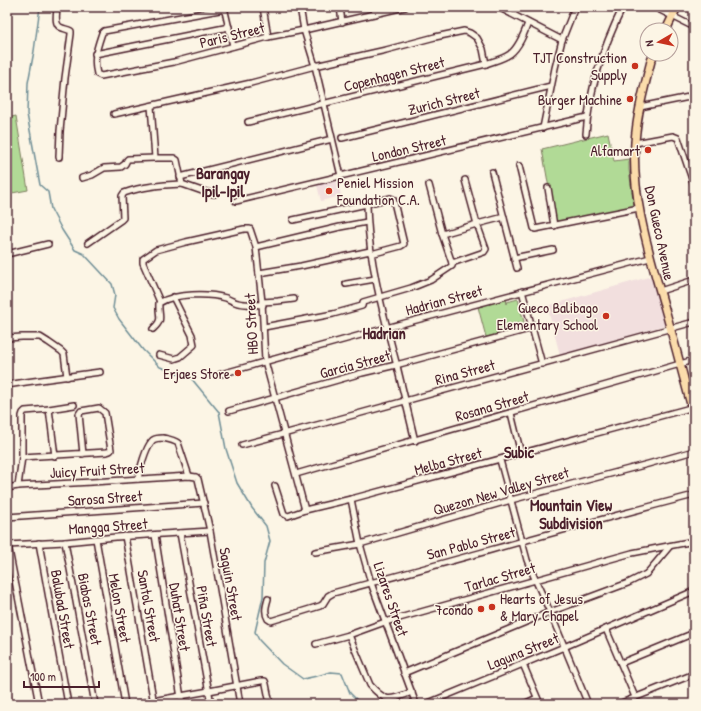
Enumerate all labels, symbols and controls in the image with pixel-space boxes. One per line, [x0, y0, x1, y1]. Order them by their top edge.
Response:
street label: Paris Street [197, 17, 268, 53]
north arrow [639, 22, 679, 62]
text: N [642, 39, 656, 48]
place label: TJT Construction Supply [533, 47, 627, 85]
street label: Copenhagen Street [341, 51, 448, 97]
marker: TJT Construction Supply [630, 61, 640, 71]
street label: Zurich Street [406, 82, 483, 120]
place label: Burger Machine [538, 89, 622, 110]
marker: Burger Machine [625, 94, 635, 104]
street label: London Street [370, 129, 449, 167]
place label: Alfamart [590, 140, 641, 161]
marker: Alfamart [643, 145, 653, 155]
district label: Barangay Ipil-Ipil [196, 162, 250, 203]
place label: Peniel Mission Foundation C.A. [336, 172, 420, 210]
street label: Don Gueco Avenue [640, 184, 680, 282]
marker: Peniel Mission Foundation C.A. [324, 186, 334, 196]
street label: Hadrian Street [403, 279, 486, 320]
street label: HBO Street [239, 292, 263, 355]
place label: Gueco Balibago Elementary School [497, 297, 598, 335]
marker: Gueco Balibago Elementary School [601, 311, 611, 321]
district label: Hadrian [362, 322, 406, 344]
street label: Garcia Street [317, 344, 393, 383]
street label: Rina Street [433, 354, 498, 390]
place label: Erjaes Store [163, 363, 230, 384]
marker: Erjaes Store [233, 368, 243, 378]
street label: Rosana Street [453, 385, 532, 427]
district label: Subic [504, 441, 535, 463]
street label: Melba Street [412, 442, 485, 480]
street label: Juicy Fruit Street [49, 457, 146, 483]
street label: Quezon New Valley Street [431, 461, 572, 520]
street label: Sarosa Street [67, 485, 144, 511]
district label: Mountain View Subdivision [530, 494, 613, 534]
street label: Mangga Street [68, 513, 149, 539]
street label: San Pablo Street [424, 521, 518, 565]
street label: Saguin Street [214, 546, 248, 623]
street label: Tarlac Street [462, 557, 539, 597]
street label: Lizares Street [369, 559, 414, 640]
street label: Balubad Street [46, 568, 80, 651]
street label: Santol Street [132, 568, 166, 645]
street label: Biabas Street [73, 571, 107, 648]
street label: Melon Street [104, 572, 137, 645]
street label: Duhat Street [164, 581, 196, 653]
street label: Piña Street [191, 584, 223, 649]
place label: Hearts of Jesus & Mary Chapel [500, 588, 583, 626]
place label: 7condo [435, 599, 473, 620]
marker: Hearts of Jesus & Mary Chapel [487, 602, 497, 612]
marker: 7condo [476, 604, 486, 614]
street label: Laguna Street [484, 627, 563, 675]
scale bar [24, 663, 99, 689]
text: 100 m [30, 668, 56, 685]

